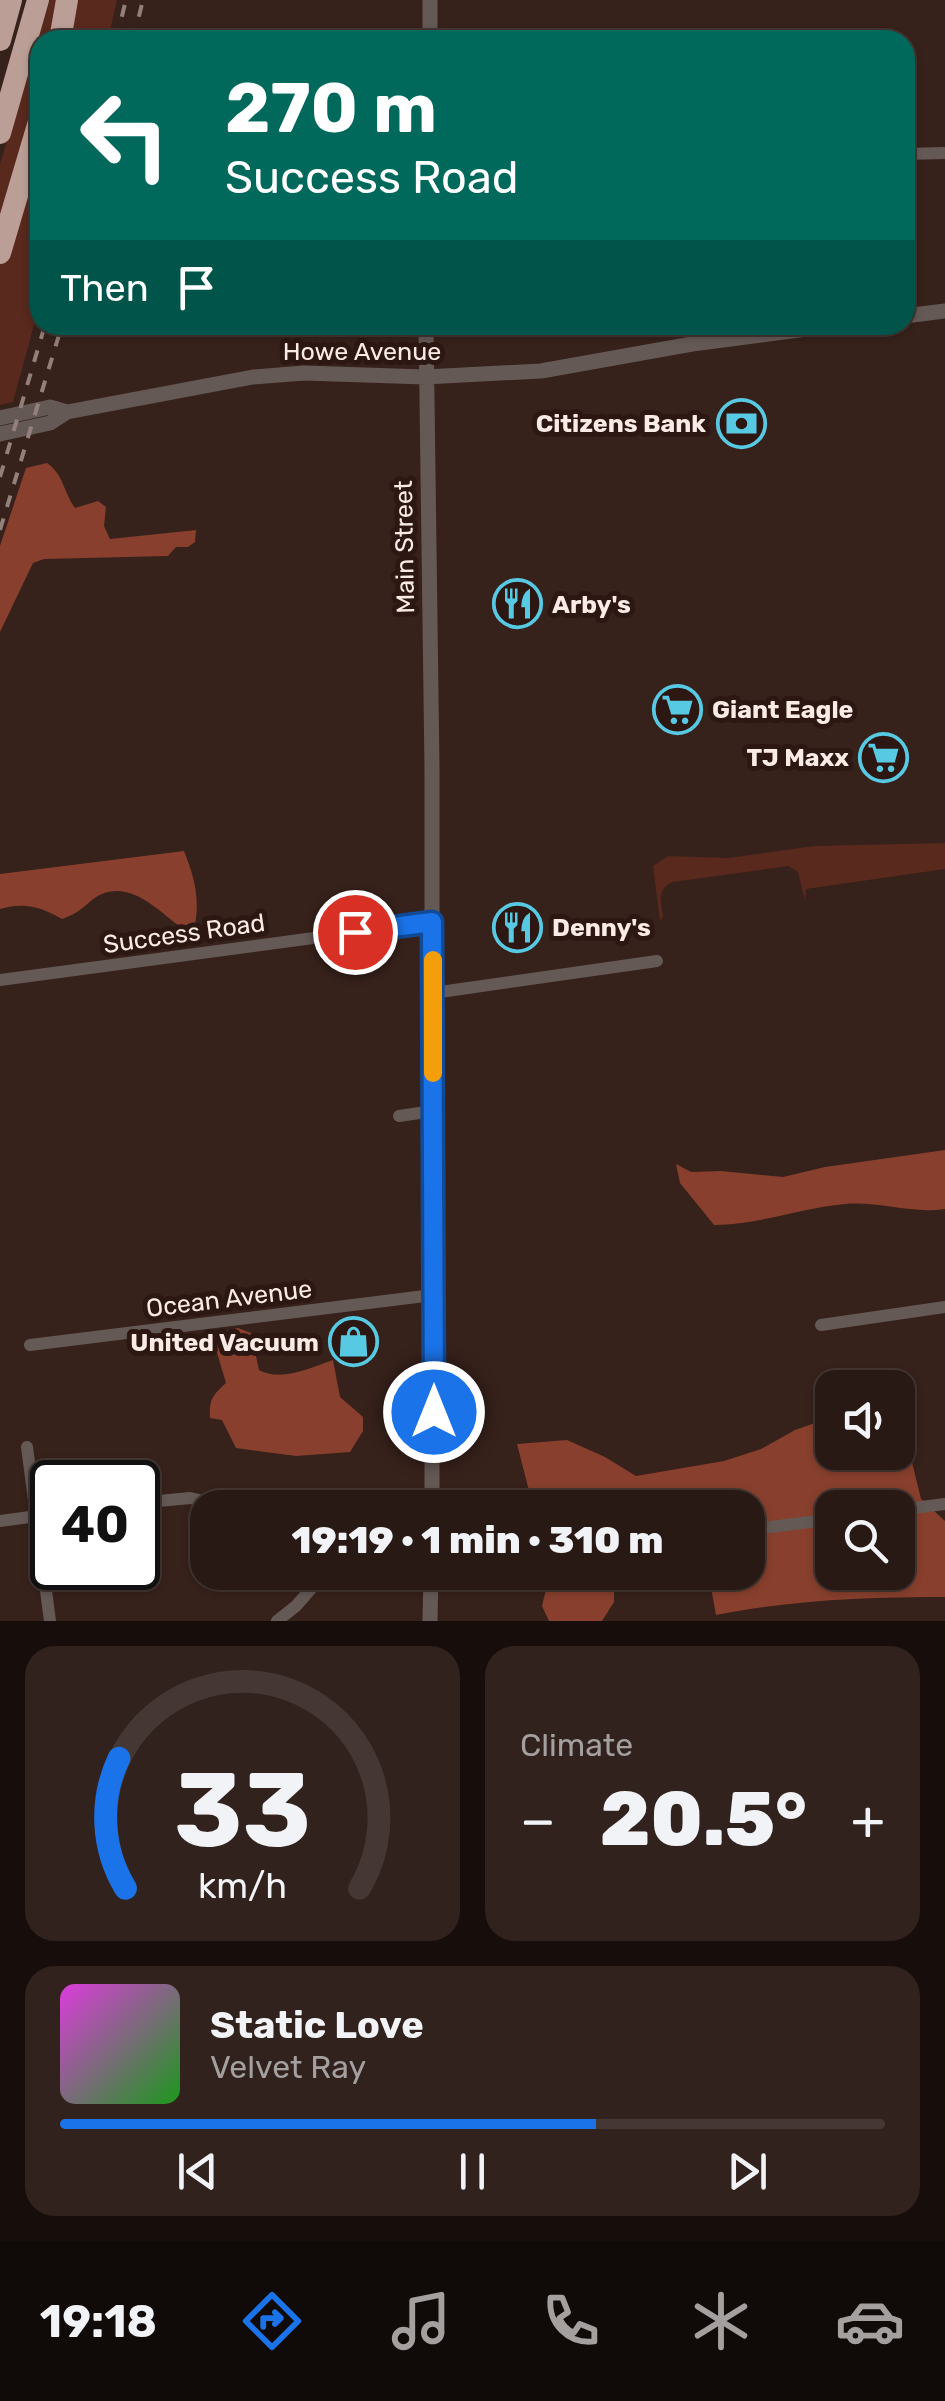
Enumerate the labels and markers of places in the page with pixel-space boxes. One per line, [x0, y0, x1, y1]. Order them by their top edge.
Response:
bank icon: Citizens Bank [715, 397, 767, 449]
place label: Citizens Bank [536, 409, 706, 438]
restaurant icon: Arby's [491, 578, 543, 630]
place label: Arby's [552, 590, 631, 619]
supermarket icon: Giant Eagle [651, 683, 703, 735]
place label: Giant Eagle [712, 695, 853, 724]
supermarket icon: TJ Maxx [858, 731, 910, 783]
place label: TJ Maxx [746, 743, 849, 772]
pin [313, 890, 398, 975]
restaurant icon: Denny's [491, 901, 543, 953]
place label: Denny's [552, 913, 651, 942]
shop icon: United Vacuum [328, 1316, 380, 1368]
place label: United Vacuum [130, 1328, 319, 1357]

